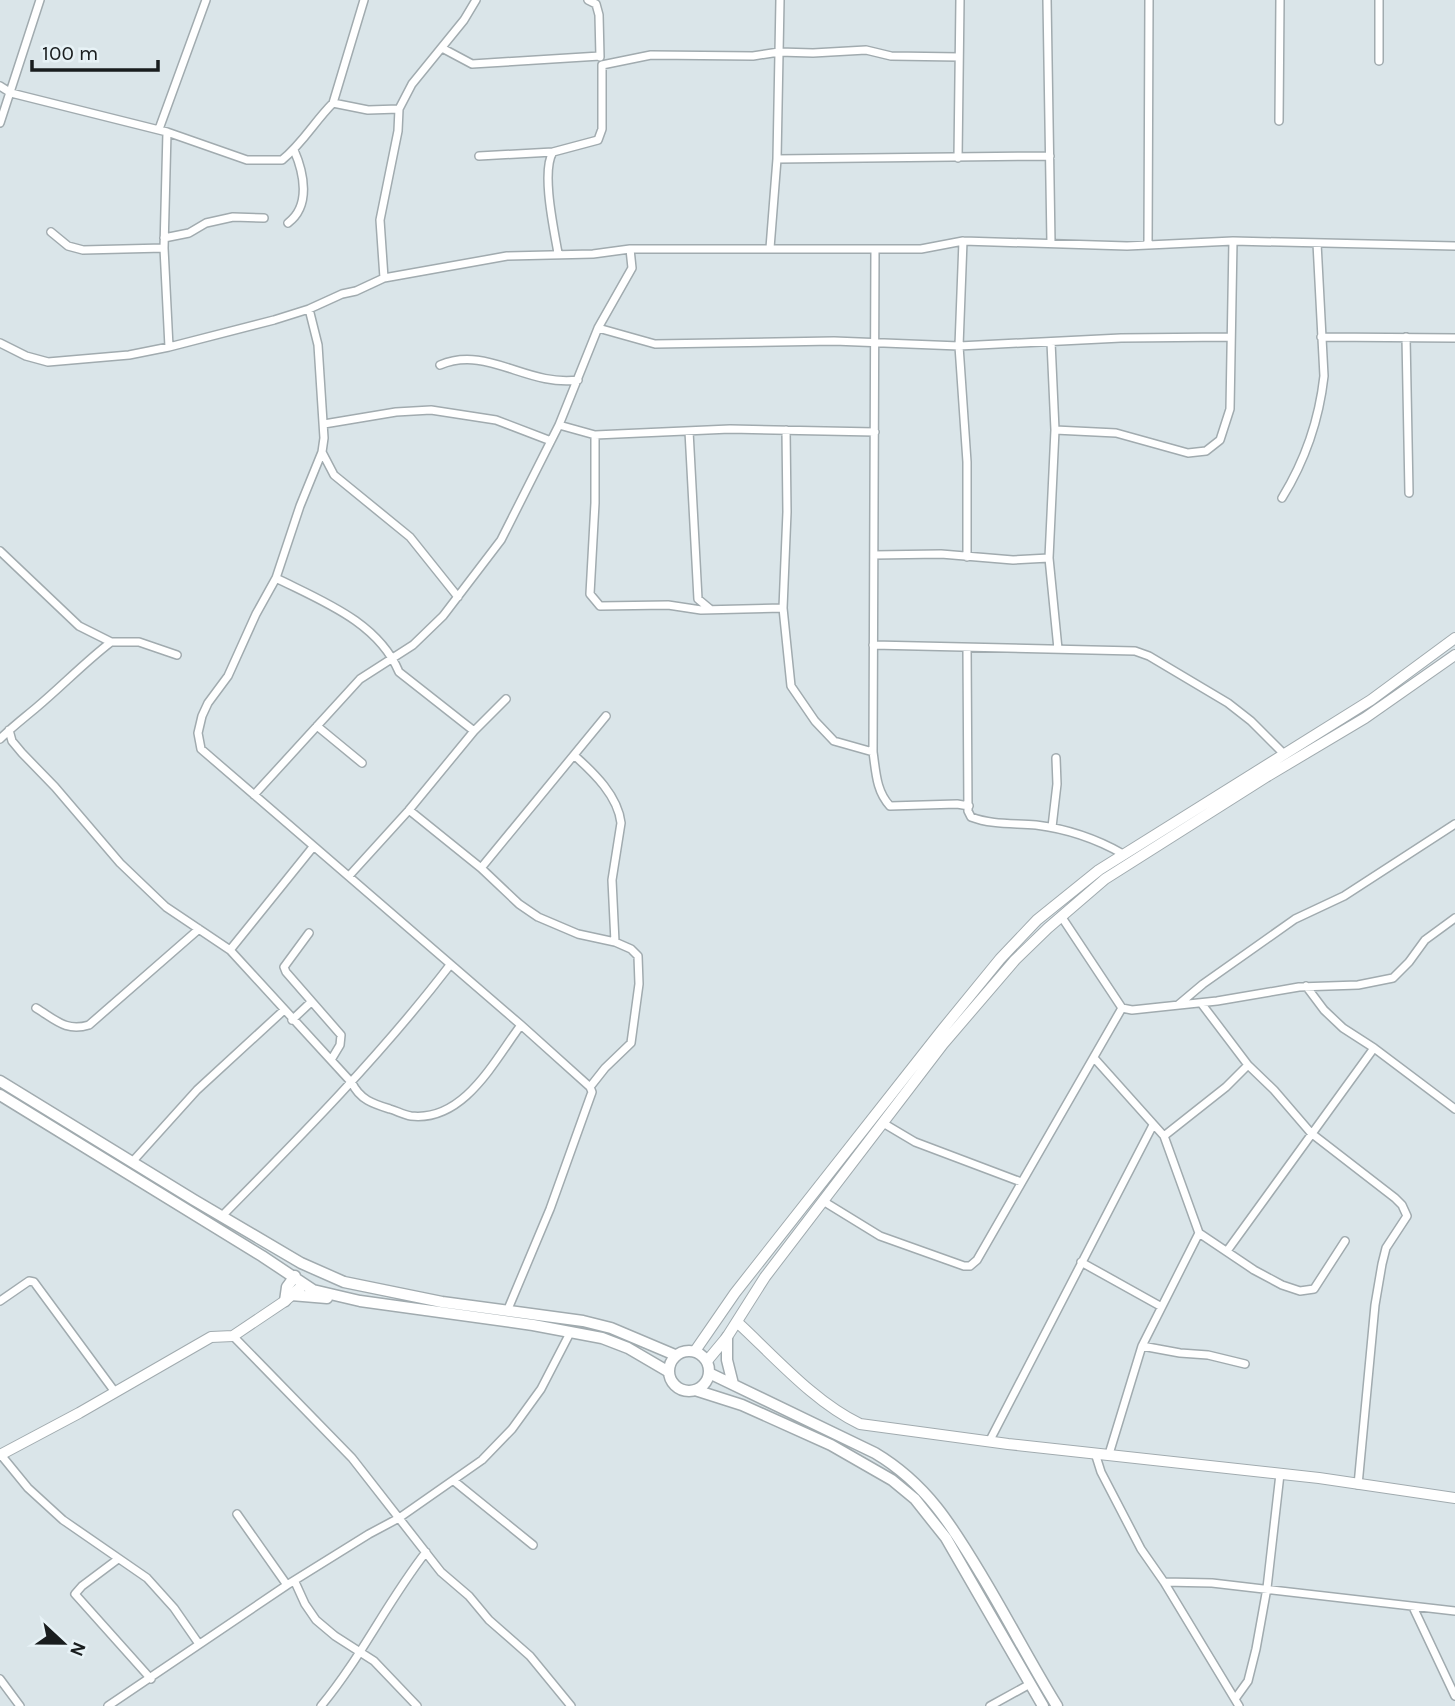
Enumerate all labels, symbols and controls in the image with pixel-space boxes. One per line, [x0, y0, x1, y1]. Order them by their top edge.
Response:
scale bar [32, 28, 158, 72]
text: 100 m [42, 41, 99, 65]
north arrow [28, 1608, 98, 1678]
text: N [65, 1639, 91, 1659]

